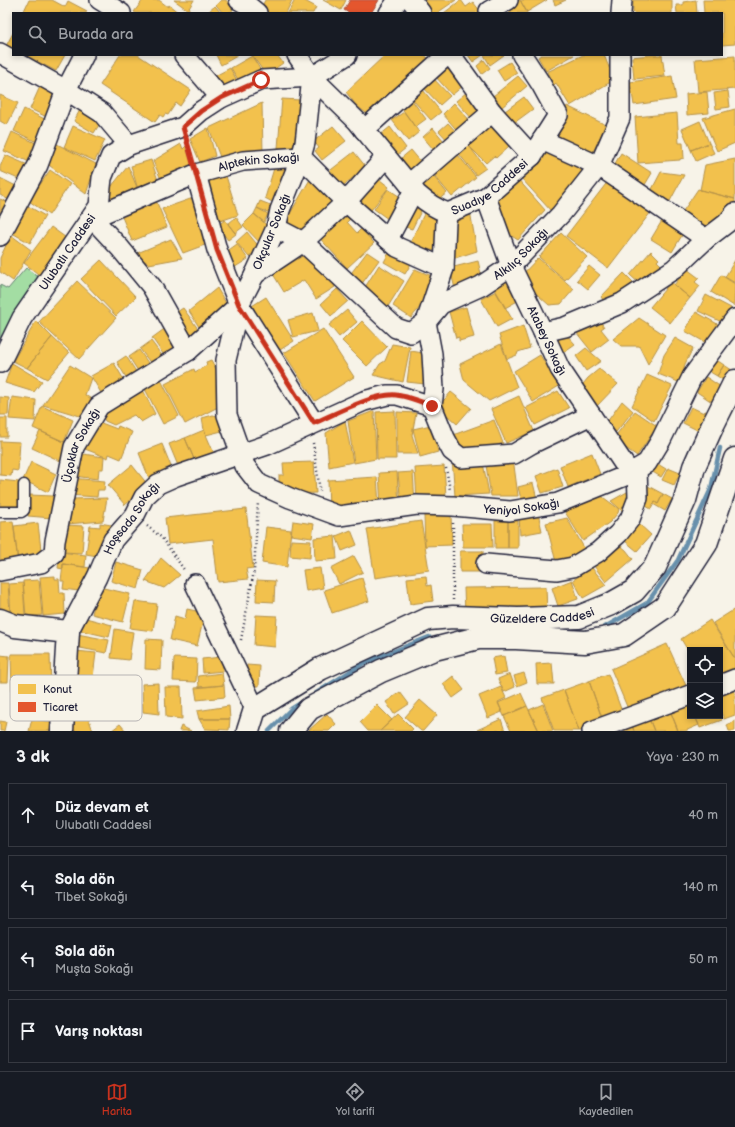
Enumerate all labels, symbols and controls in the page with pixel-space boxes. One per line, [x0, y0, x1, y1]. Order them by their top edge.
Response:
search box [12, 12, 723, 56]
icon: search [26, 23, 48, 45]
text: Burada ara [58, 25, 133, 44]
route start [252, 71, 270, 89]
street label: Alptekin Sokağı [216, 150, 300, 175]
street label: Suadıye Caddesi [449, 156, 531, 218]
street label: Okçular Sokağı [250, 192, 294, 272]
street label: Ulubatlı Caddesi [36, 211, 99, 293]
street label: Alkılıç Sokağı [490, 225, 551, 283]
street label: Atabey Sokağı [524, 303, 570, 378]
route end [423, 397, 441, 415]
street label: Üçoklar Sokağı [58, 405, 103, 484]
street label: Hoşsada Sokağı [100, 479, 163, 557]
street label: Yeniyol Sokağı [482, 495, 561, 519]
street label: Güzeldere Caddesi [490, 604, 597, 627]
map controls [687, 647, 723, 719]
button: locate [687, 647, 723, 683]
legend [10, 675, 142, 721]
text: Konut [43, 683, 72, 696]
button: layers [687, 683, 723, 719]
text: Ticaret [43, 701, 79, 714]
text: 3 dk [16, 747, 49, 767]
text: Yaya · 230 m [646, 749, 719, 765]
text: Düz devam et [55, 798, 149, 817]
icon: ahead [17, 804, 39, 826]
text: 40 m [688, 807, 718, 823]
text: Ulubatlı Caddesi [55, 817, 152, 833]
text: Sola dön [55, 870, 115, 889]
icon: left [17, 876, 39, 898]
text: 140 m [683, 879, 718, 895]
text: Tibet Sokağı [55, 889, 128, 905]
text: Sola dön [55, 942, 115, 961]
icon: left [17, 948, 39, 970]
text: 50 m [689, 951, 718, 967]
text: Muşta Sokağı [55, 961, 133, 977]
icon: arrive [17, 1020, 39, 1042]
text: Varış noktası [55, 1022, 142, 1041]
tab: Harita [102, 1081, 132, 1118]
tab: Yol tarifi [336, 1081, 375, 1118]
tab: Kaydedilen [578, 1081, 633, 1118]

